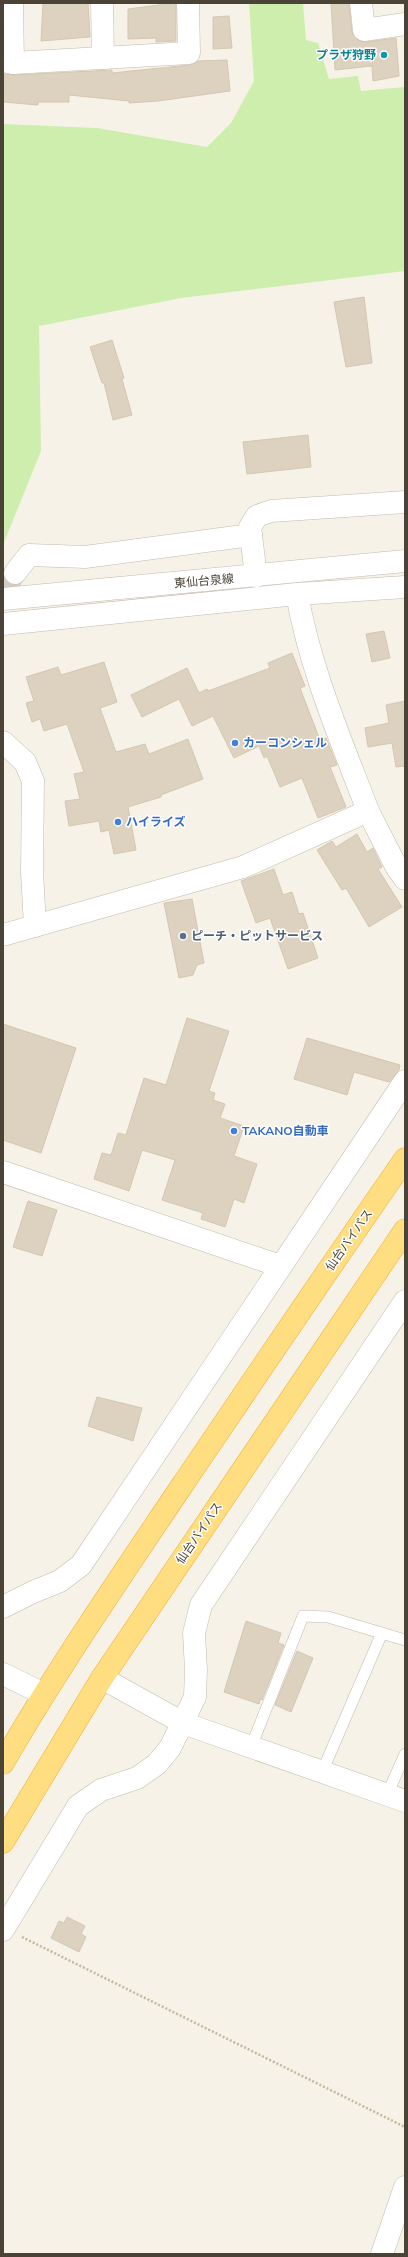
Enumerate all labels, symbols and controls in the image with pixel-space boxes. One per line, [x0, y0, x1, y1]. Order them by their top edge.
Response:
place label: プラザ狩野 [316, 47, 376, 62]
marker: プラザ狩野 [379, 50, 389, 60]
street label: 東仙台泉線 [173, 570, 235, 591]
place label: カーコンシェル [243, 735, 327, 750]
marker: カーコンシェル [230, 738, 240, 748]
place label: ハイライズ [126, 814, 185, 829]
marker: ハイライズ [113, 817, 123, 827]
place label: ピーチ・ピットサービス [191, 928, 323, 943]
marker: ピーチ・ピットサービス [178, 931, 188, 941]
place label: TAKANO自動車 [242, 1123, 329, 1138]
marker: TAKANO自動車 [229, 1126, 239, 1136]
street label: 仙台バイパス [322, 1206, 375, 1273]
street label: 仙台バイパス [172, 1499, 225, 1567]

